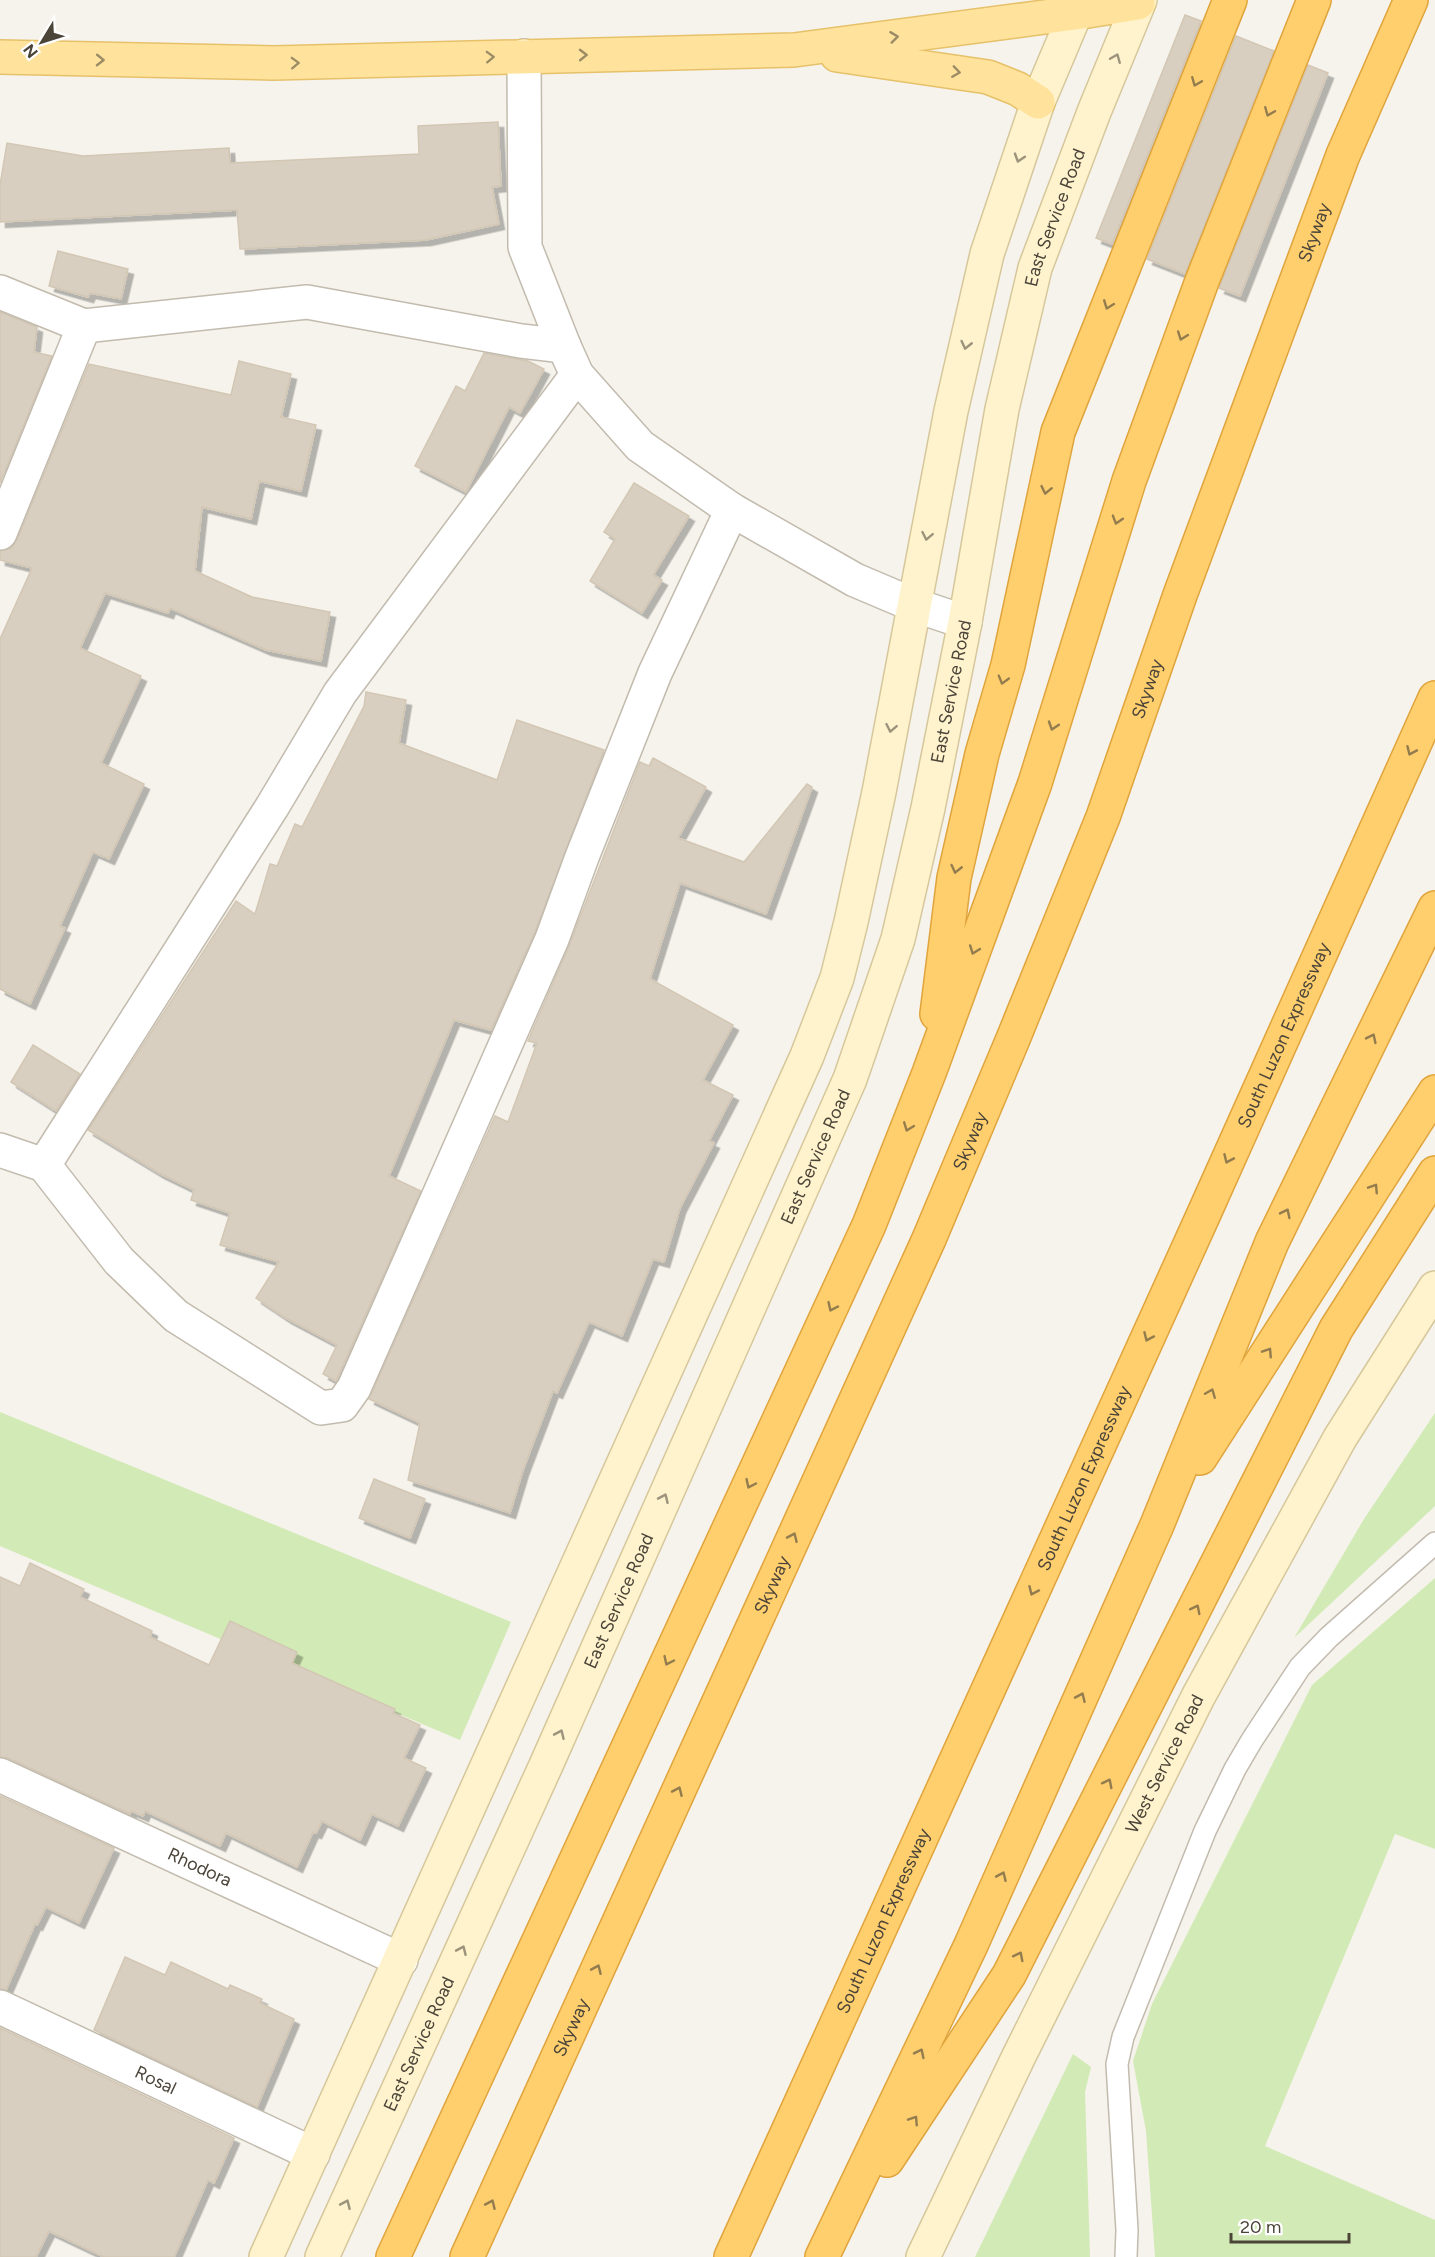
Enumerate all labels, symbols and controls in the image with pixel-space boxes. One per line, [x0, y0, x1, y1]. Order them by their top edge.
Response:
north arrow [12, 12, 72, 72]
one-way arrow [889, 31, 898, 43]
text: N [19, 40, 42, 62]
one-way arrow [578, 49, 587, 61]
one-way arrow [486, 51, 495, 64]
one-way arrow [1109, 53, 1121, 64]
one-way arrow [96, 54, 105, 66]
one-way arrow [291, 56, 300, 69]
one-way arrow [951, 65, 960, 77]
one-way arrow [1191, 76, 1203, 87]
one-way arrow [1264, 105, 1276, 116]
street label: East Service Road [1020, 145, 1090, 289]
one-way arrow [1014, 152, 1026, 163]
street label: Skyway [1293, 199, 1336, 265]
one-way arrow [1102, 300, 1115, 310]
one-way arrow [1176, 330, 1189, 341]
one-way arrow [960, 340, 973, 350]
one-way arrow [1040, 485, 1053, 495]
one-way arrow [1112, 514, 1124, 525]
one-way arrow [921, 531, 934, 541]
street label: East Service Road [926, 618, 976, 765]
street label: Skyway [1127, 656, 1168, 722]
one-way arrow [998, 674, 1010, 685]
one-way arrow [1048, 720, 1060, 731]
one-way arrow [885, 722, 898, 732]
one-way arrow [1406, 745, 1418, 756]
one-way arrow [950, 864, 963, 874]
street label: South Luzon Expressway [1233, 939, 1335, 1132]
one-way arrow [969, 944, 982, 955]
one-way arrow [1364, 1033, 1376, 1044]
street label: East Service Road [776, 1086, 855, 1228]
street label: Skyway [948, 1108, 992, 1174]
one-way arrow [903, 1121, 915, 1132]
one-way arrow [1224, 1153, 1236, 1164]
one-way arrow [1366, 1184, 1378, 1194]
one-way arrow [1279, 1209, 1291, 1220]
one-way arrow [827, 1300, 839, 1311]
one-way arrow [1143, 1330, 1155, 1341]
one-way arrow [1261, 1348, 1272, 1359]
street label: South Luzon Expressway [1032, 1382, 1136, 1574]
one-way arrow [1204, 1388, 1216, 1399]
one-way arrow [746, 1477, 758, 1488]
one-way arrow [657, 1493, 669, 1504]
street label: East Service Road [579, 1530, 658, 1672]
one-way arrow [786, 1533, 798, 1544]
street label: Skyway [749, 1552, 795, 1618]
one-way arrow [1028, 1585, 1040, 1596]
one-way arrow [1188, 1604, 1200, 1615]
one-way arrow [664, 1654, 676, 1665]
street label: West Service Road [1121, 1691, 1208, 1837]
one-way arrow [1073, 1693, 1085, 1704]
one-way arrow [553, 1729, 565, 1740]
one-way arrow [1101, 1778, 1112, 1789]
one-way arrow [671, 1787, 683, 1798]
street label: South Luzon Expressway [832, 1824, 935, 2017]
street label: Rhodora [164, 1843, 235, 1891]
one-way arrow [995, 1871, 1007, 1882]
one-way arrow [455, 1945, 467, 1956]
one-way arrow [1012, 1952, 1023, 1963]
one-way arrow [590, 1964, 602, 1975]
street label: East Service Road [379, 1973, 459, 2115]
street label: Skyway [548, 1994, 594, 2060]
one-way arrow [913, 2048, 925, 2059]
street label: Rosal [131, 2061, 180, 2099]
one-way arrow [906, 2116, 917, 2127]
one-way arrow [339, 2199, 351, 2210]
one-way arrow [483, 2199, 495, 2210]
scale bar [1231, 2206, 1350, 2244]
text: 20 m [1240, 2216, 1281, 2238]

